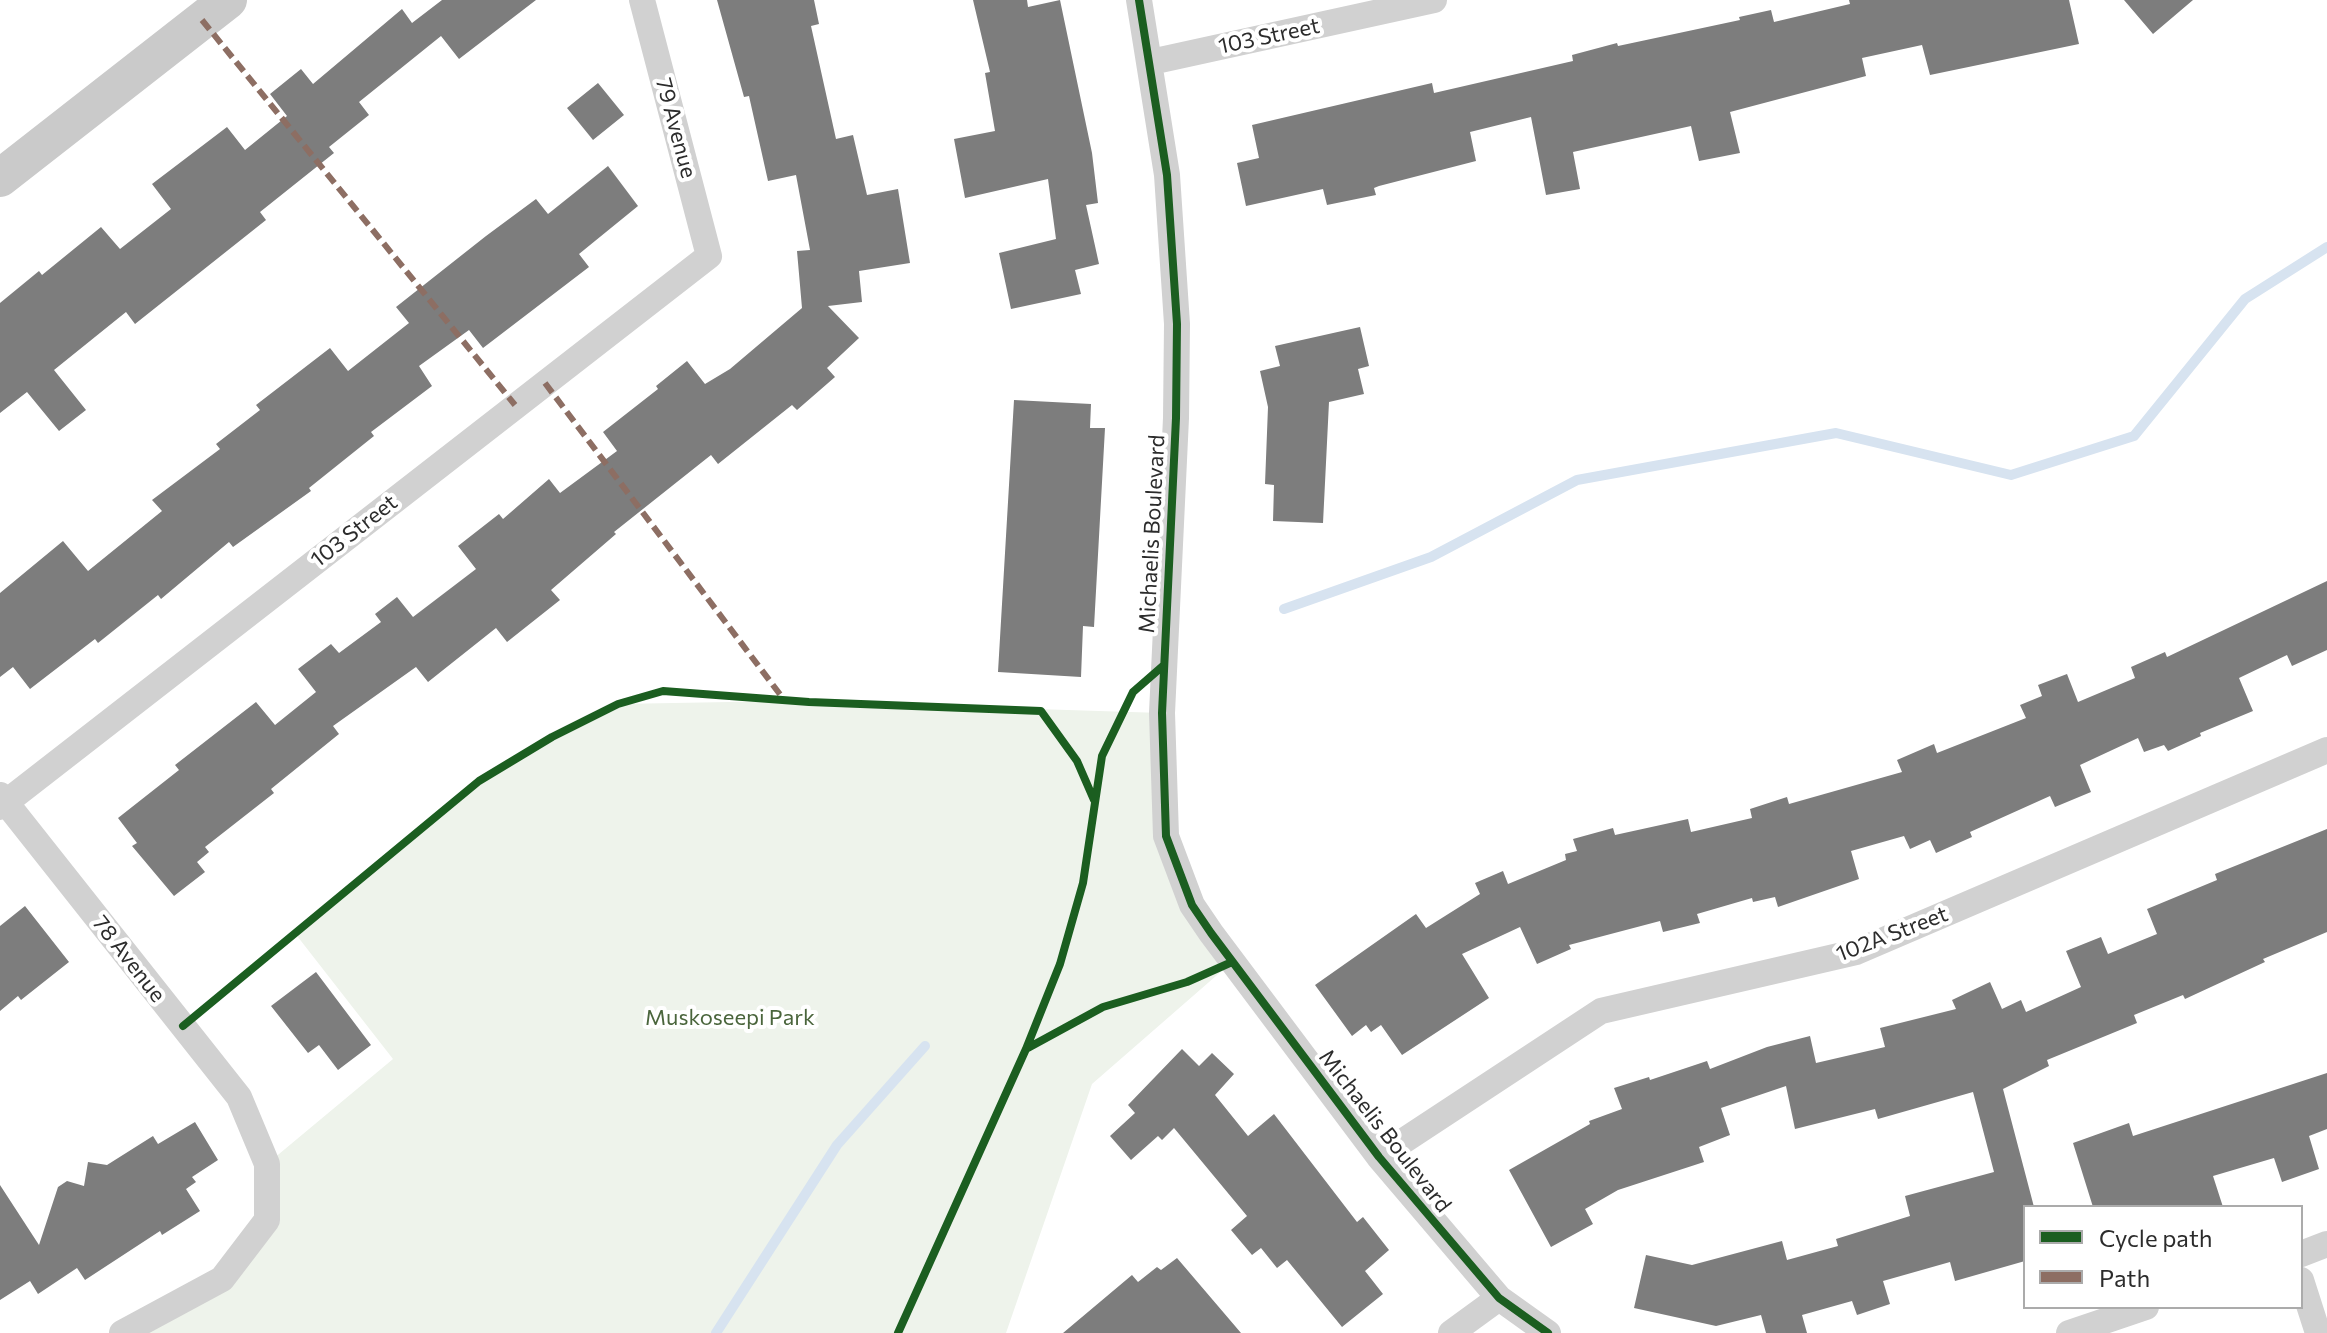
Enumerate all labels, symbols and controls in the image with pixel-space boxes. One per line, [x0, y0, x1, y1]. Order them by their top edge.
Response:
street label: 103 Street [1216, 12, 1322, 60]
street label: 79 Avenue [650, 75, 702, 181]
street label: Michaelis Boulevard [1134, 434, 1170, 634]
street label: 103 Street [305, 489, 403, 573]
street label: 102A Street [1832, 901, 1952, 967]
street label: 78 Avenue [87, 911, 171, 1007]
park label: Muskoseepi Park [645, 1005, 815, 1031]
street label: Michaelis Boulevard [1313, 1044, 1457, 1218]
legend [2023, 1205, 2303, 1309]
text: Cycle path [2099, 1223, 2213, 1252]
text: Path [2099, 1263, 2150, 1292]

